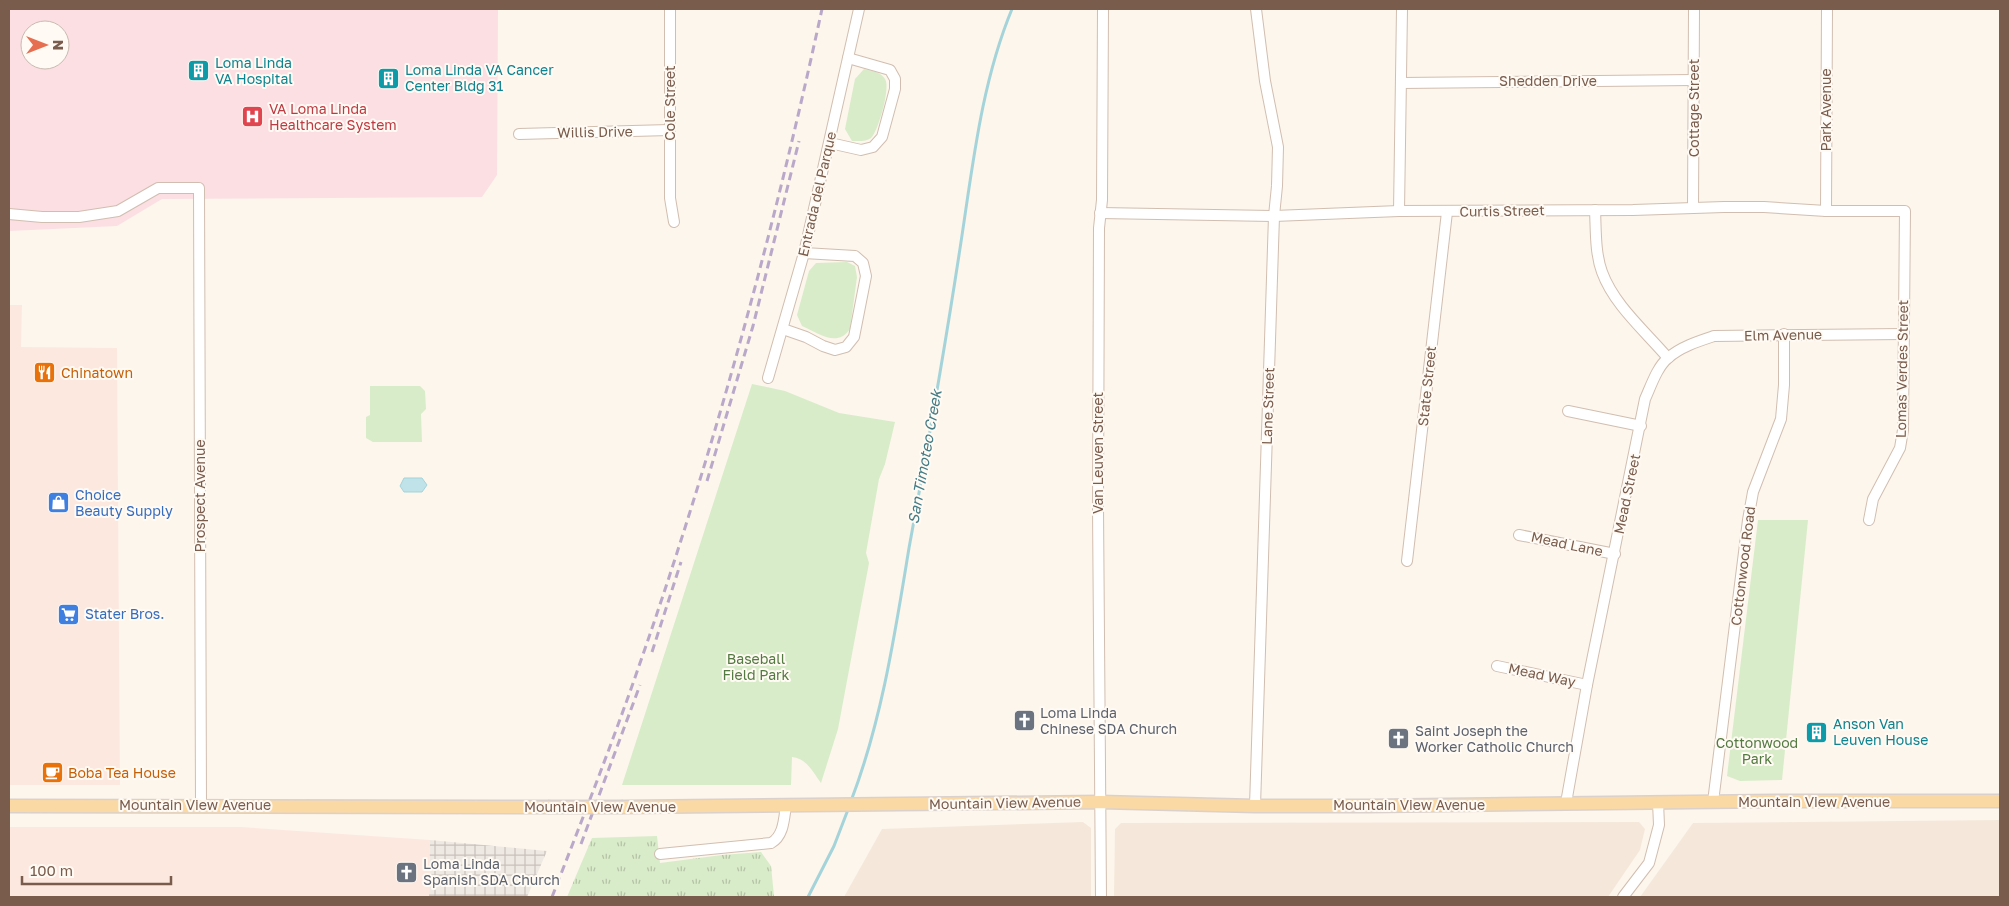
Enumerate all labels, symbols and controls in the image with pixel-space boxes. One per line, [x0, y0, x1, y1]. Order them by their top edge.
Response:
north arrow [20, 20, 70, 70]
text: N [50, 40, 67, 50]
place label: Loma Linda VA Hospital [215, 54, 293, 87]
building icon: Loma Linda VA Hospital [187, 59, 211, 83]
street label: Cottage Street [1685, 59, 1702, 157]
place label: Loma Linda VA Cancer Center Bldg 31 [405, 61, 554, 94]
street label: Cole Street [661, 65, 678, 141]
building icon: Loma Linda VA Cancer Center Bldg 31 [377, 66, 401, 90]
street label: Park Avenue [1817, 68, 1834, 152]
street label: Shedden Drive [1499, 72, 1597, 89]
place label: VA Loma Linda Healthcare System [269, 100, 397, 133]
hospital icon: VA Loma Linda Healthcare System [241, 105, 265, 129]
street label: Willis Drive [557, 122, 633, 141]
street label: Entrada del Parque [794, 130, 839, 258]
street label: Curtis Street [1459, 201, 1545, 220]
street label: Lomas Verdes Street [1892, 300, 1911, 438]
street label: Elm Avenue [1744, 325, 1822, 344]
street label: State Street [1414, 345, 1439, 427]
restaurant icon: Chinatown [33, 361, 57, 385]
place label: Chinatown [61, 364, 133, 381]
street label: Lane Street [1258, 367, 1277, 445]
water label: San Timoteo Creek [903, 387, 945, 525]
street label: Van Leuven Street [1089, 392, 1106, 514]
street label: Prospect Avenue [191, 439, 208, 553]
street label: Mead Street [1610, 452, 1643, 536]
place label: Choice Beauty Supply [75, 486, 173, 519]
shop icon: Choice Beauty Supply [47, 491, 71, 515]
street label: Cottonwood Road [1727, 505, 1758, 627]
street label: Mead Lane [1530, 528, 1605, 559]
supermarket icon: Stater Bros. [57, 602, 81, 626]
place label: Stater Bros. [85, 605, 164, 622]
park label: Baseball Field Park [723, 650, 790, 683]
street label: Mead Way [1507, 659, 1578, 690]
place label: Loma Linda Chinese SDA Church [1040, 704, 1177, 737]
church icon: Loma Linda Chinese SDA Church [1012, 709, 1036, 733]
place label: Anson Van Leuven House [1833, 715, 1928, 748]
building icon: Anson Van Leuven House [1805, 720, 1829, 744]
place label: Saint Joseph the Worker Catholic Church [1415, 722, 1574, 755]
church icon: Saint Joseph the Worker Catholic Church [1387, 727, 1411, 751]
park label: Cottonwood Park [1716, 734, 1798, 767]
cafe icon: Boba Tea House [40, 761, 64, 785]
place label: Boba Tea House [68, 764, 176, 781]
street label: Mountain View Avenue [929, 793, 1081, 812]
street label: Mountain View Avenue [1738, 793, 1890, 810]
street label: Mountain View Avenue [119, 796, 271, 813]
street label: Mountain View Avenue [1333, 796, 1485, 813]
street label: Mountain View Avenue [524, 798, 676, 815]
scale bar [22, 854, 171, 886]
place label: Loma Linda Spanish SDA Church [423, 855, 560, 888]
church icon: Loma Linda Spanish SDA Church [395, 860, 419, 884]
text: 100 m [30, 861, 73, 879]

